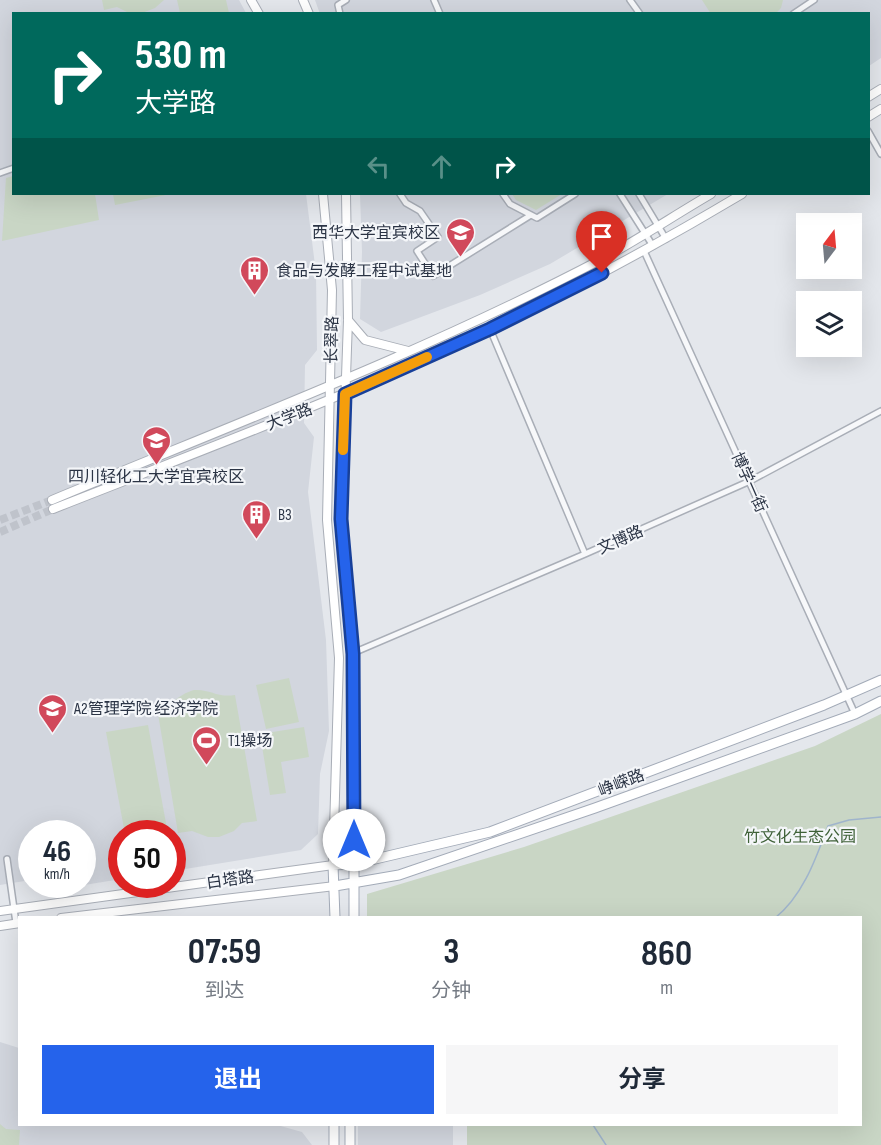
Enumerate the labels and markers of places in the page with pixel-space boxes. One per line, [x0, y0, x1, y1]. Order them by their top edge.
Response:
pin [576, 211, 627, 273]
school or university icon: 西华大学宜宾校区 [445, 216, 477, 258]
place label: 西华大学宜宾校区 [312, 224, 440, 243]
building icon: 食品与发酵工程中试基地 [239, 254, 271, 296]
place label: 食品与发酵工程中试基地 [276, 262, 452, 281]
school or university icon: 四川轻化工大学宜宾校区 [140, 424, 172, 466]
place label: 四川轻化工大学宜宾校区 [68, 468, 244, 487]
building icon: B3 [241, 498, 273, 540]
place label: B3 [278, 506, 292, 525]
school or university icon: A2管理学院 经济学院 [37, 692, 69, 734]
place label: A2管理学院 经济学院 [73, 700, 218, 719]
sports icon: T1操场 [191, 724, 223, 766]
place label: T1操场 [228, 732, 272, 751]

